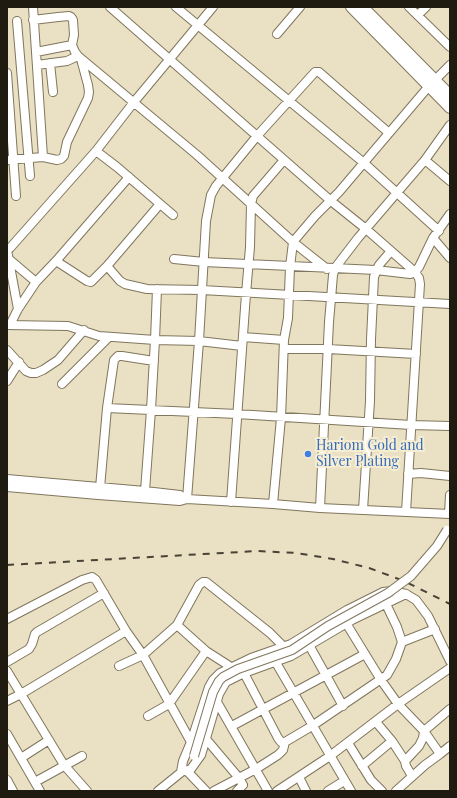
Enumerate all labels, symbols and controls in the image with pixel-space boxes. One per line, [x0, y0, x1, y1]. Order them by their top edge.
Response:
place label: Hariom Gold and Silver Plating [316, 438, 424, 470]
marker: Hariom Gold and Silver Plating [303, 449, 313, 459]

